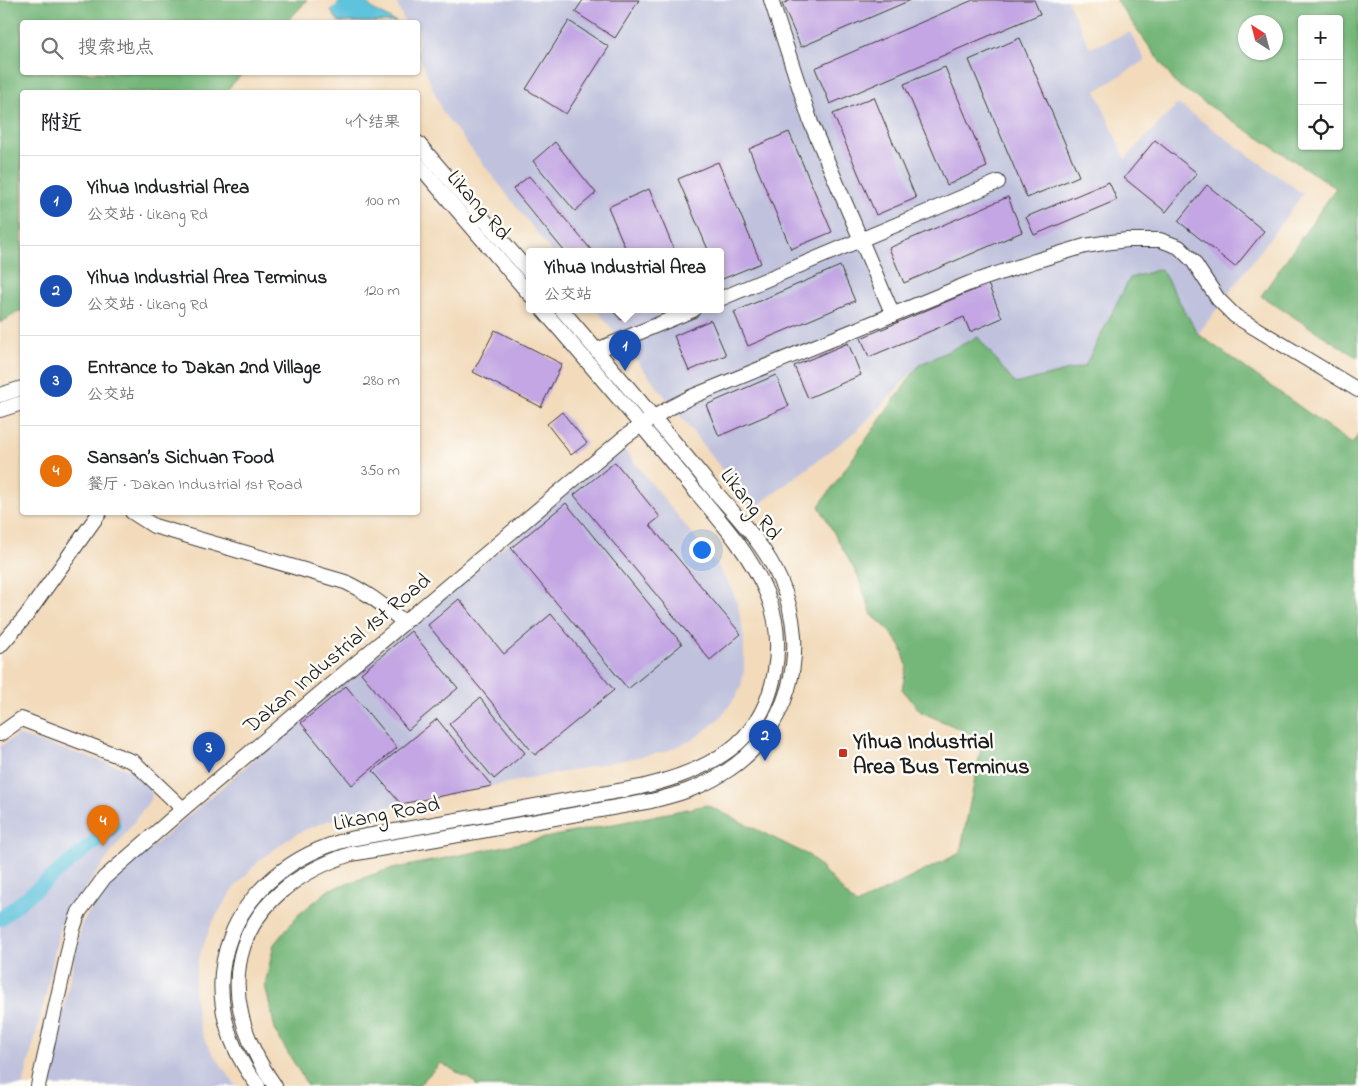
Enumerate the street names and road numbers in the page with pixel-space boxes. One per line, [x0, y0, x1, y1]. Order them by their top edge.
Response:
street label: Likang Rd [437, 164, 517, 249]
street label: Likang Rd [710, 462, 788, 549]
street label: Dakan Industrial 1st Road [236, 566, 439, 743]
street label: Likang Road [331, 789, 443, 842]

